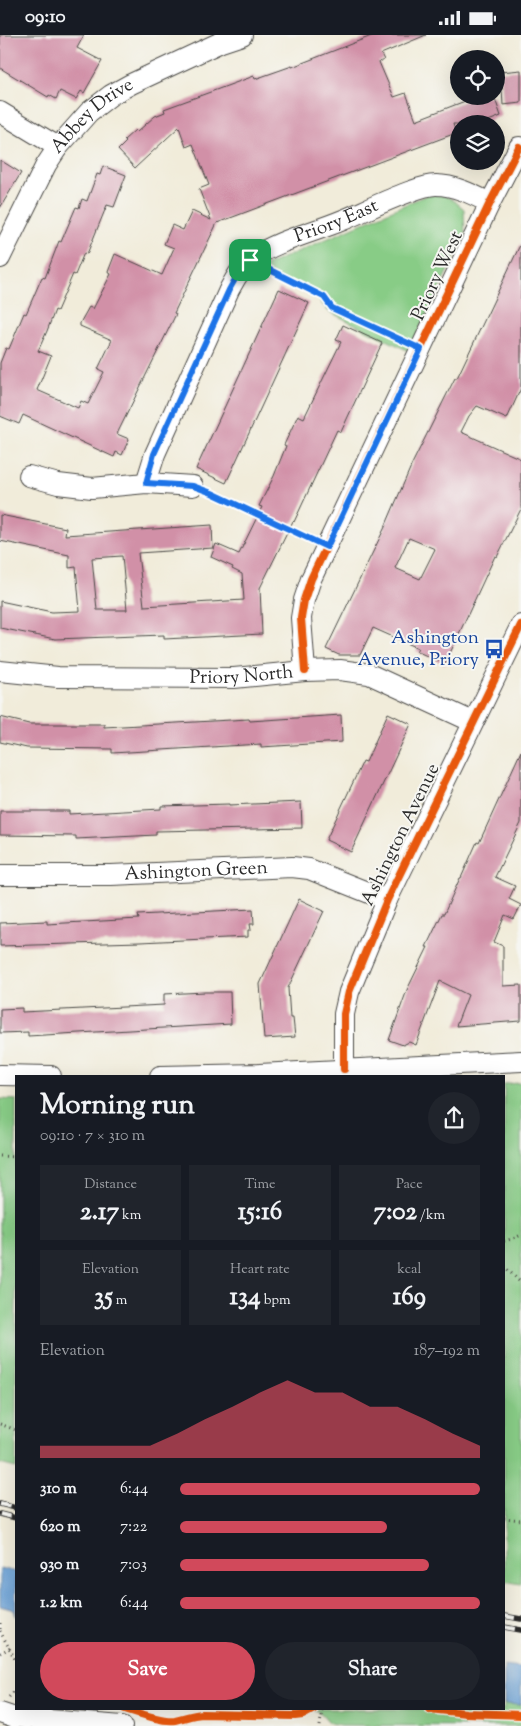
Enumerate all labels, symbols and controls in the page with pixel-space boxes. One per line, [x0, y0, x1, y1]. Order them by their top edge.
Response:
text: 09:10 [25, 4, 66, 31]
map controls [450, 50, 505, 170]
button: locate [450, 50, 505, 105]
street label: Abbey Drive [44, 72, 139, 160]
button: layers [450, 115, 505, 170]
street label: Priory East [291, 192, 383, 250]
street label: Priory West [405, 226, 471, 325]
pin [229, 239, 271, 281]
icon: arrive [236, 246, 264, 274]
place label: Ashington Avenue, Priory [357, 625, 480, 674]
bus stop icon: Ashington Avenue, Priory [483, 638, 505, 660]
street label: Priory North [190, 659, 295, 692]
street label: Ashington Avenue [355, 759, 447, 911]
street label: Ashington Green [124, 855, 268, 888]
text: Morning run [40, 1086, 195, 1126]
button: share [428, 1092, 480, 1144]
text: 09:10 · 7 × 310 m [40, 1125, 145, 1148]
text: Distance [84, 1175, 137, 1195]
text: Time [244, 1175, 276, 1195]
text: Pace [396, 1175, 423, 1195]
text: 2.17 [80, 1195, 119, 1231]
text: 15:16 [238, 1195, 282, 1231]
text: 7:02 [373, 1195, 417, 1231]
text: km [119, 1206, 141, 1226]
text: /km [417, 1206, 445, 1226]
text: Elevation [82, 1260, 139, 1280]
text: Heart rate [230, 1260, 290, 1280]
text: kcal [397, 1260, 421, 1280]
text: 35 [94, 1280, 113, 1316]
text: 134 [229, 1280, 261, 1316]
text: 169 [393, 1280, 426, 1316]
text: m [113, 1291, 127, 1311]
text: bpm [261, 1291, 291, 1311]
text: Elevation [40, 1340, 105, 1363]
text: 187–192 m [414, 1340, 480, 1363]
text: 310 m [40, 1478, 77, 1501]
text: 6:44 [120, 1478, 148, 1501]
text: 620 m [40, 1516, 80, 1539]
text: 7:22 [120, 1516, 147, 1539]
text: 930 m [40, 1554, 79, 1577]
text: 7:03 [120, 1554, 147, 1577]
text: 1.2 km [40, 1592, 82, 1615]
text: 6:44 [120, 1592, 148, 1615]
button: Save [40, 1642, 255, 1700]
button: Share [265, 1642, 480, 1700]

